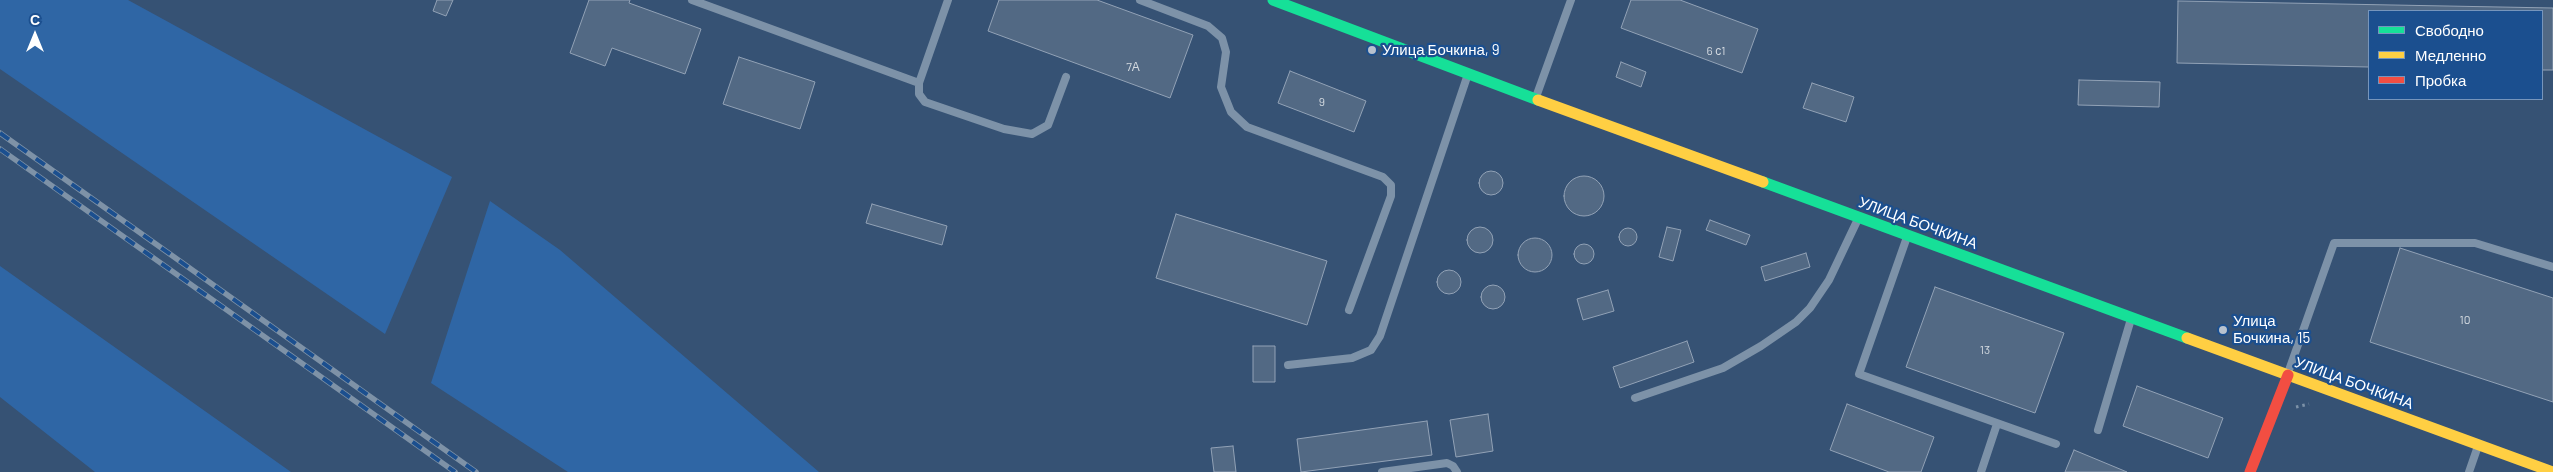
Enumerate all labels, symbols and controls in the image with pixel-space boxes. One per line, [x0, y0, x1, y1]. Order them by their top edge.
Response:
north arrow [10, 10, 60, 60]
legend [2368, 10, 2543, 100]
text: С [30, 11, 40, 28]
text: Свободно [2415, 21, 2484, 39]
place label: Улица Бочкина, 9 [1382, 41, 1500, 59]
marker: Улица Бочкина, 9 [1366, 44, 1378, 56]
house number: 6 с1 [1707, 44, 1725, 58]
text: Медленно [2415, 46, 2486, 64]
house number: 7А [1126, 60, 1140, 74]
text: Пробка [2415, 71, 2466, 89]
house number: 9 [1319, 95, 1325, 109]
street label: УЛИЦА БОЧКИНА [1856, 193, 1980, 253]
place label: Улица Бочкина, 15 [2233, 312, 2310, 347]
house number: 10 [2460, 313, 2470, 327]
marker: Улица Бочкина, 15 [2217, 324, 2229, 336]
house number: 13 [1980, 343, 1990, 357]
street label: УЛИЦА БОЧКИНА [2292, 353, 2416, 413]

